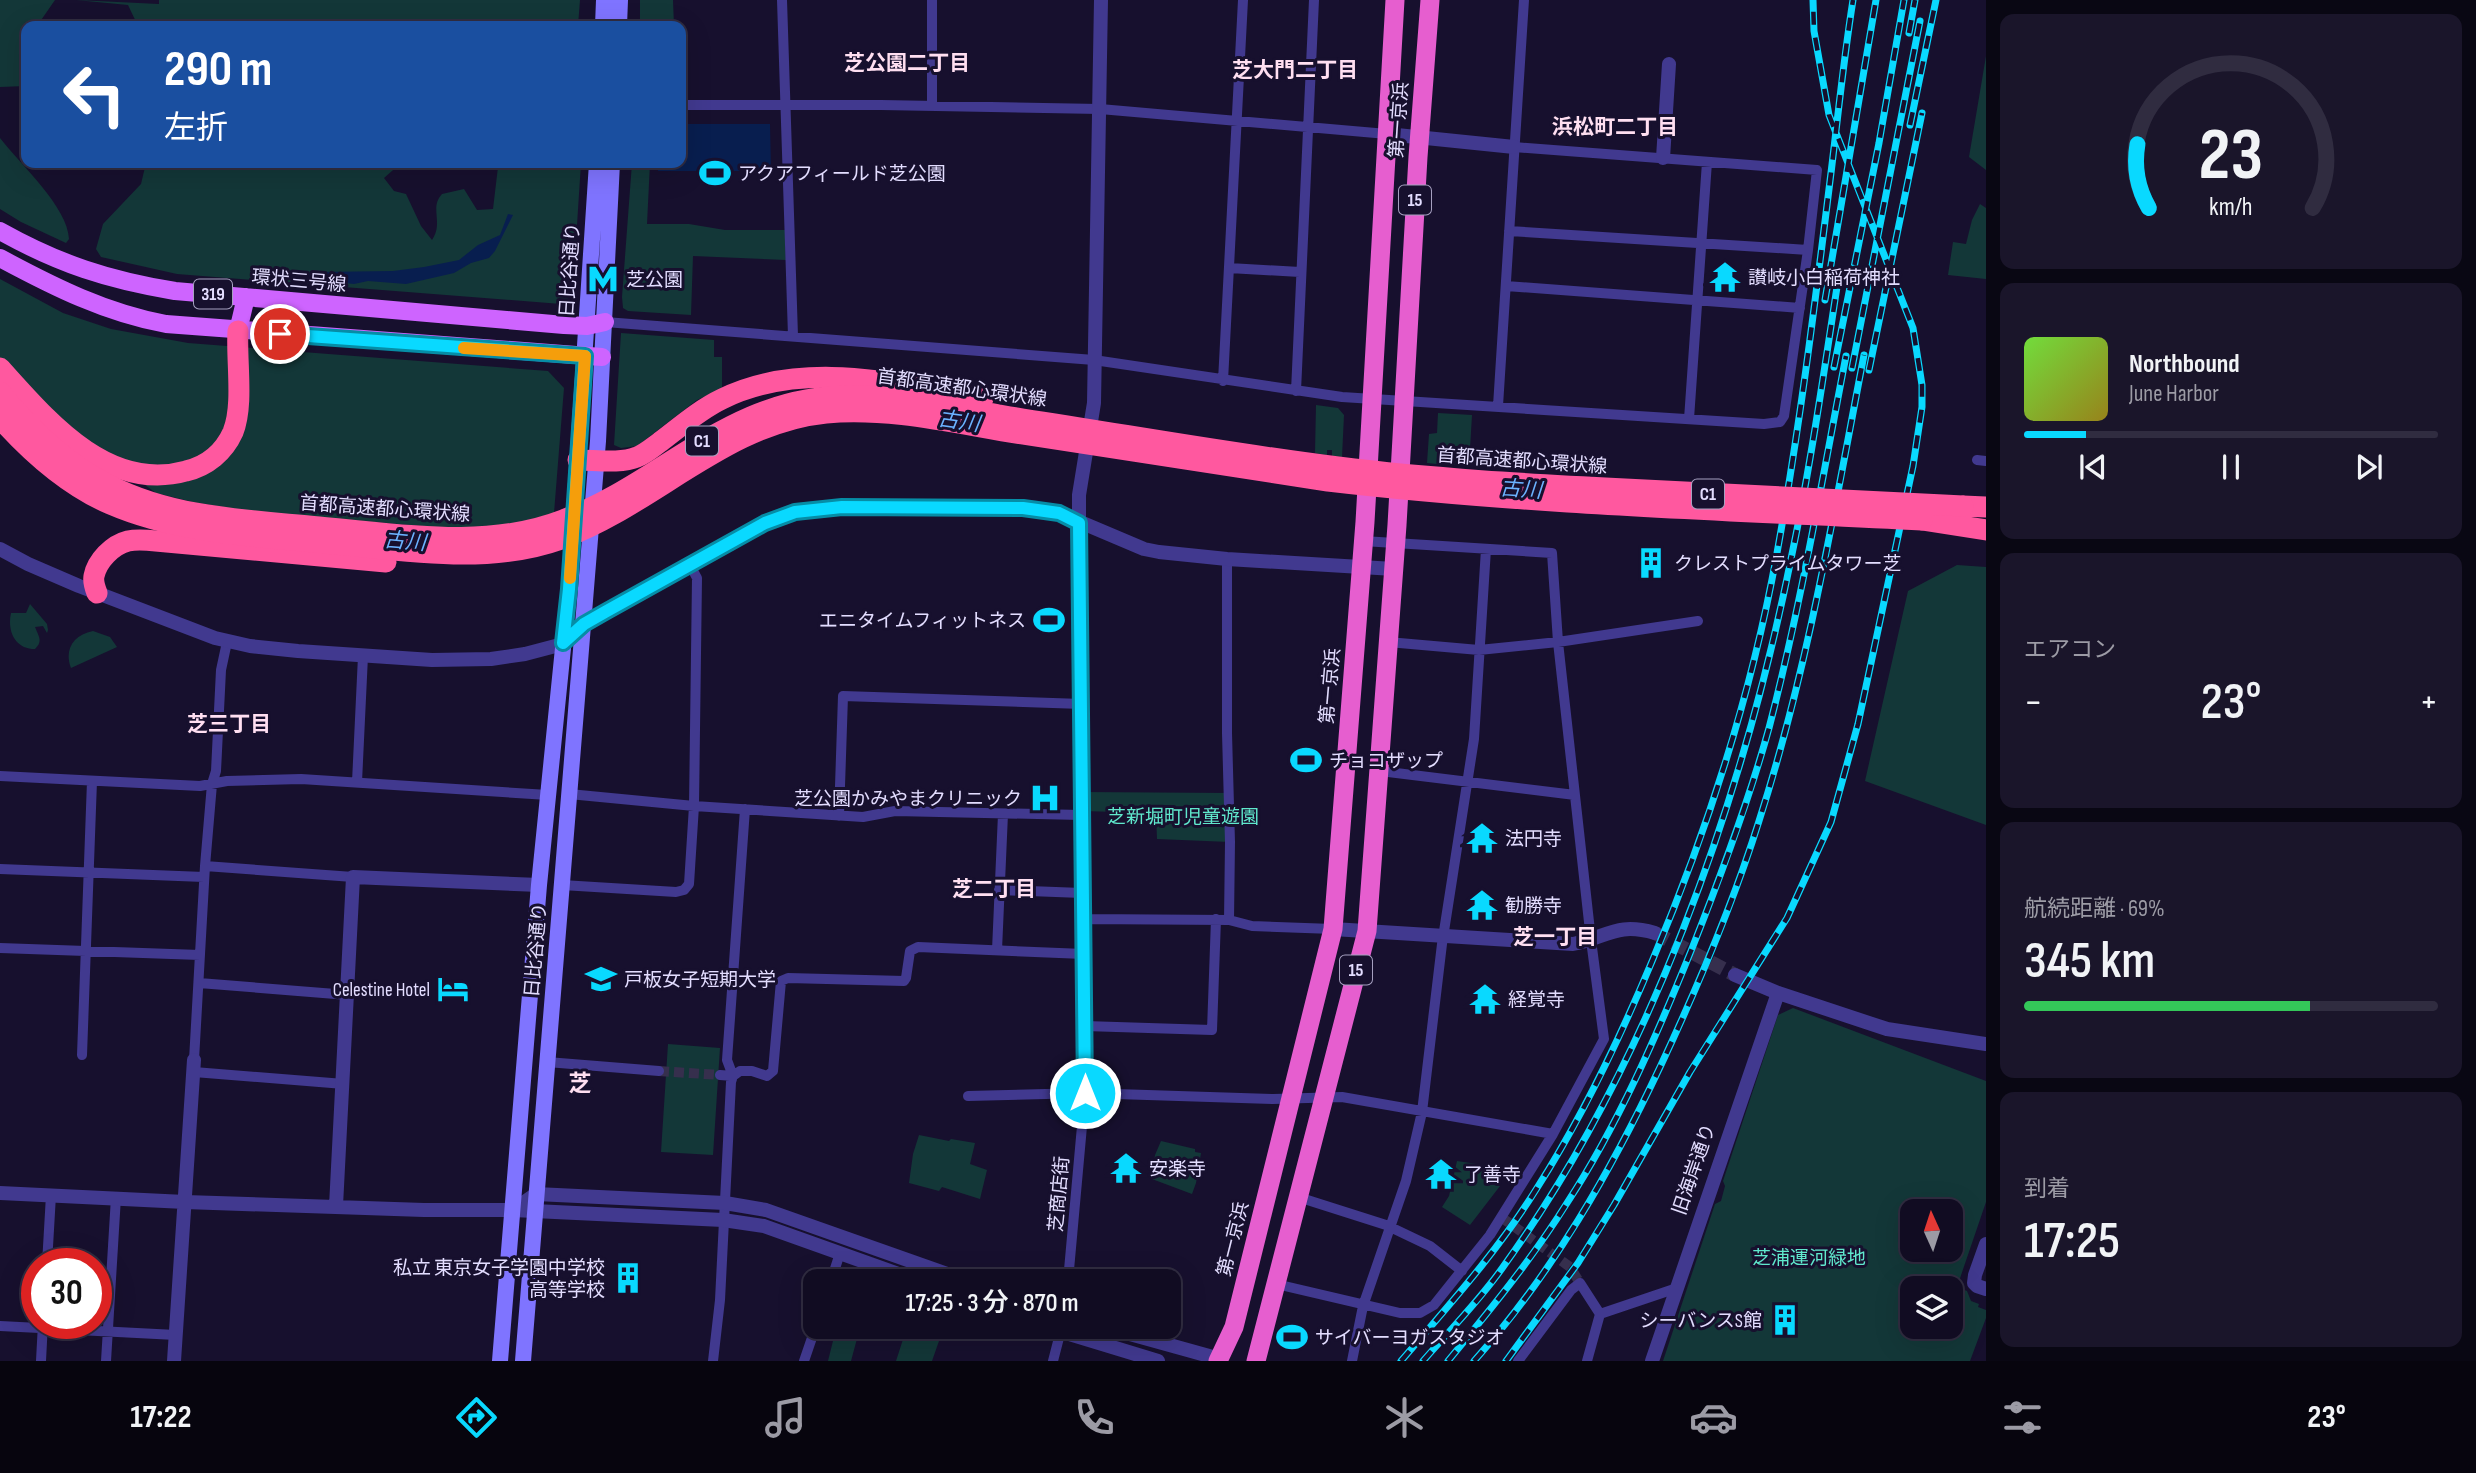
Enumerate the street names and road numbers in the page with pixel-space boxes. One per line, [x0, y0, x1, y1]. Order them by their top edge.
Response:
street label: 第一京浜 [1385, 81, 1414, 159]
road number: 15 [1399, 186, 1431, 215]
street label: 日比谷通り [556, 222, 585, 318]
street label: 環状三号線 [251, 266, 347, 297]
road number: 319 [194, 280, 232, 308]
street label: 首都高速都心環状線 [876, 365, 1048, 412]
road number: C1 [686, 426, 718, 456]
street label: 首都高速都心環状線 [1436, 444, 1608, 479]
road number: C1 [1692, 480, 1724, 508]
street label: 首都高速都心環状線 [299, 492, 471, 527]
street label: 第一京浜 [1316, 647, 1345, 725]
street label: 日比谷通り [521, 902, 552, 998]
road number: 15 [1340, 956, 1372, 985]
street label: 旧海岸通り [1668, 1121, 1721, 1218]
street label: 芝商店街 [1045, 1155, 1074, 1233]
street label: 第一京浜 [1213, 1200, 1254, 1279]

